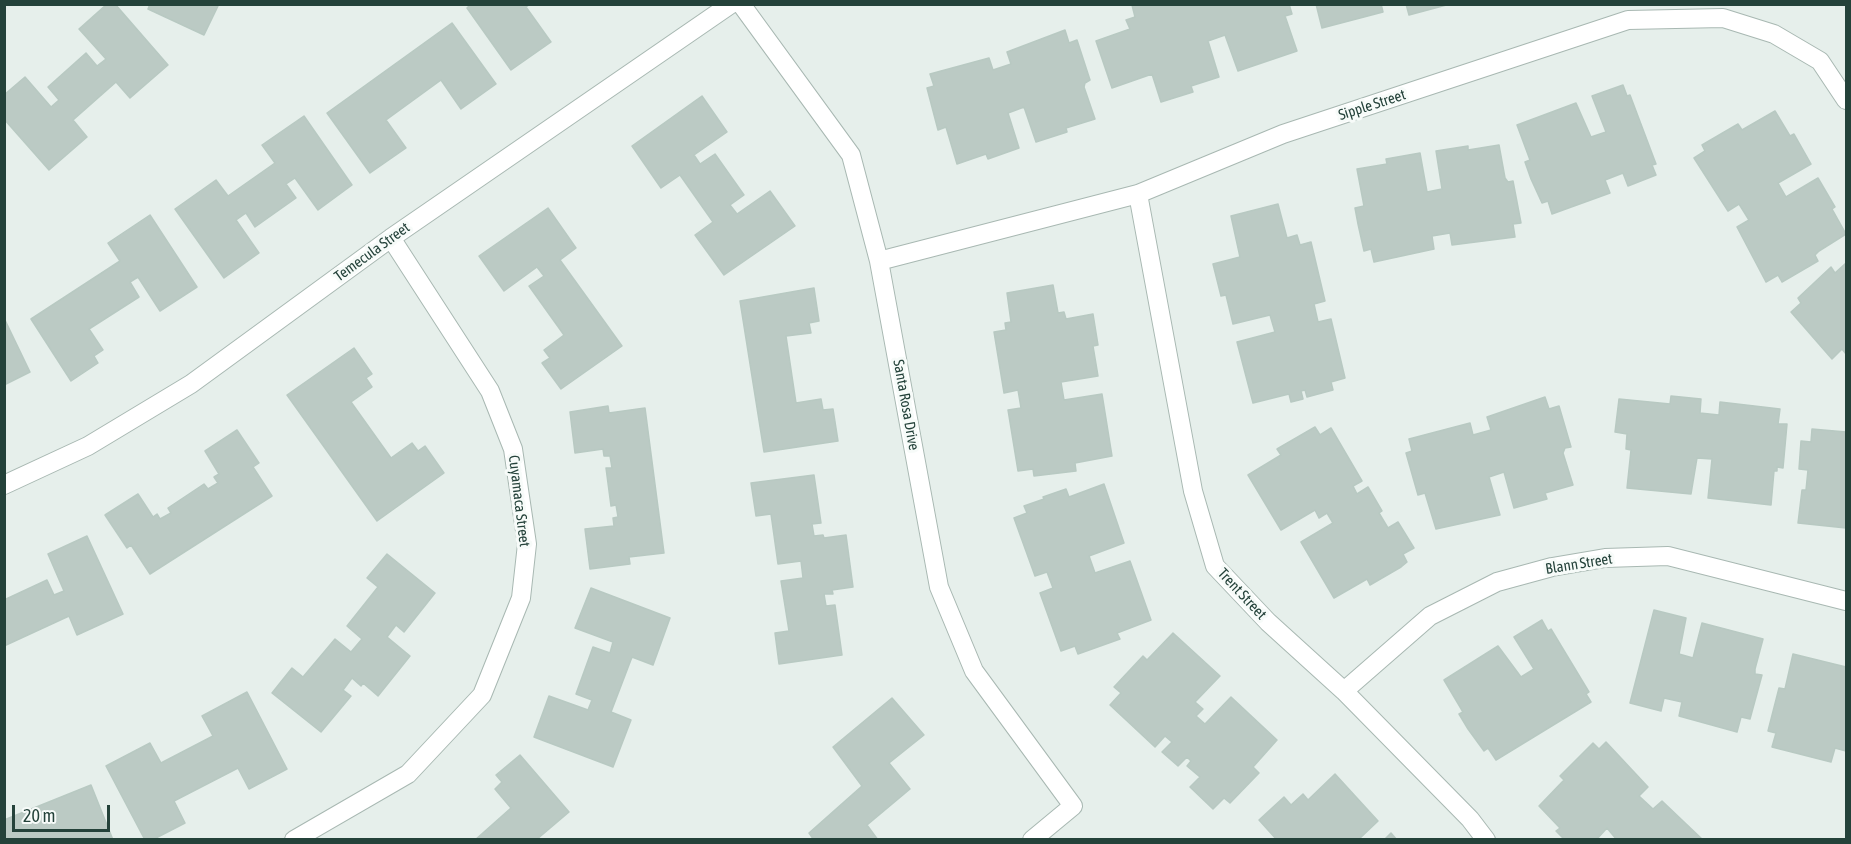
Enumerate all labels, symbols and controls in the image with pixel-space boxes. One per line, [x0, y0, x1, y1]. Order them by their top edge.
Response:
street label: Sipple Street [1336, 86, 1408, 124]
street label: Temecula Street [331, 219, 413, 285]
street label: Santa Rosa Drive [889, 358, 923, 452]
street label: Cuyamaca Street [504, 454, 534, 548]
street label: Blann Street [1544, 550, 1614, 578]
street label: Trent Street [1214, 565, 1270, 623]
scale bar [15, 793, 112, 831]
text: 20 m [23, 805, 55, 826]

